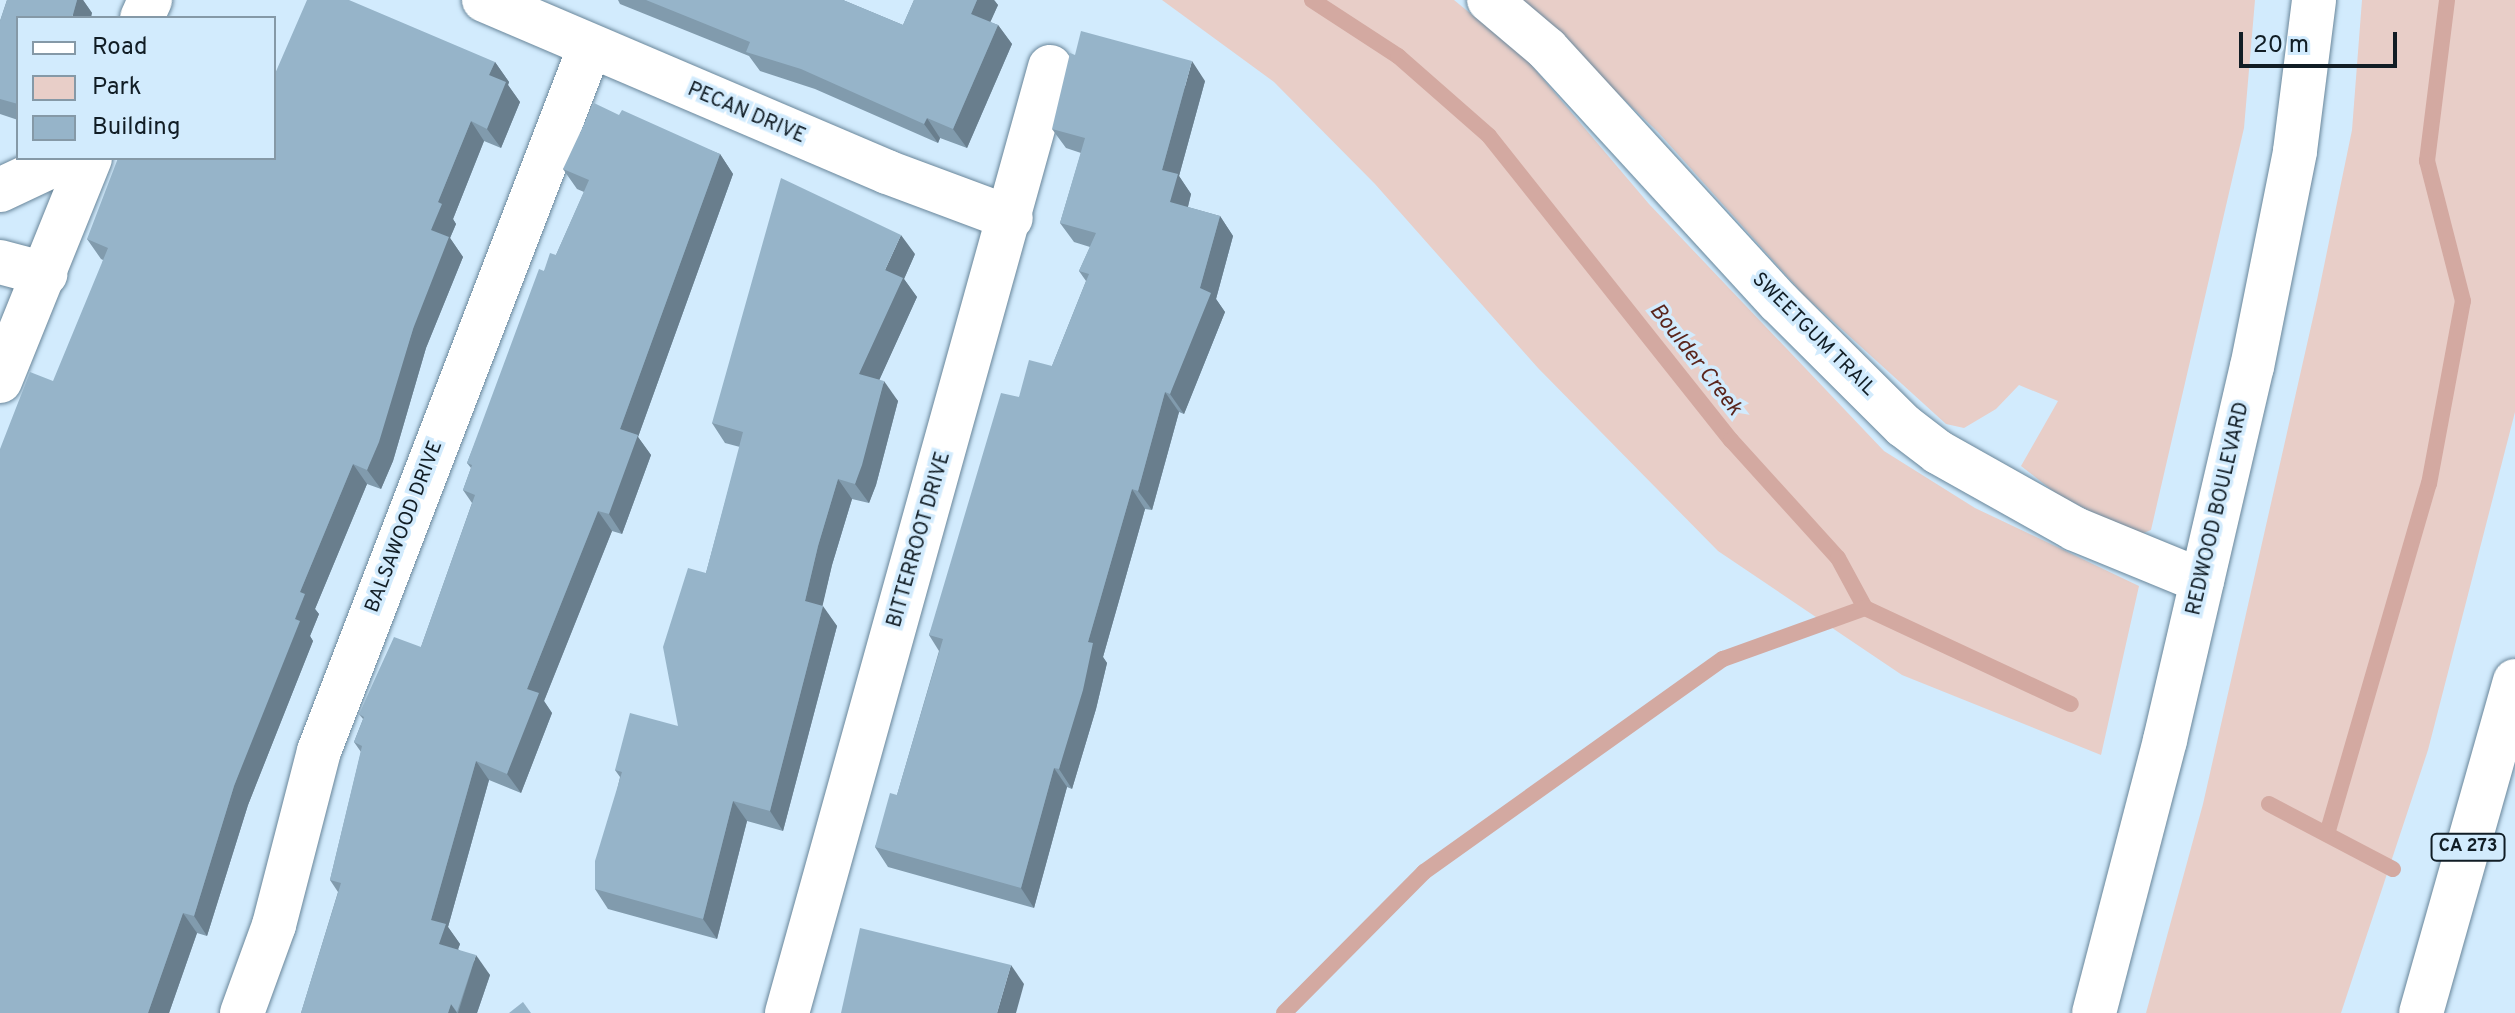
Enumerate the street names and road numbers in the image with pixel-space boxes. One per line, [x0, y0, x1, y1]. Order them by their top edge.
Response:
street label: PECAN DRIVE [683, 78, 809, 150]
street label: SWEETGUM TRAIL [1746, 268, 1880, 402]
street label: REDWOOD BOULEVARD [2183, 400, 2255, 618]
street label: BALSAWOOD DRIVE [361, 438, 449, 616]
street label: BITTERROOT DRIVE [883, 449, 957, 631]
road number: CA 273 [2430, 833, 2506, 861]

